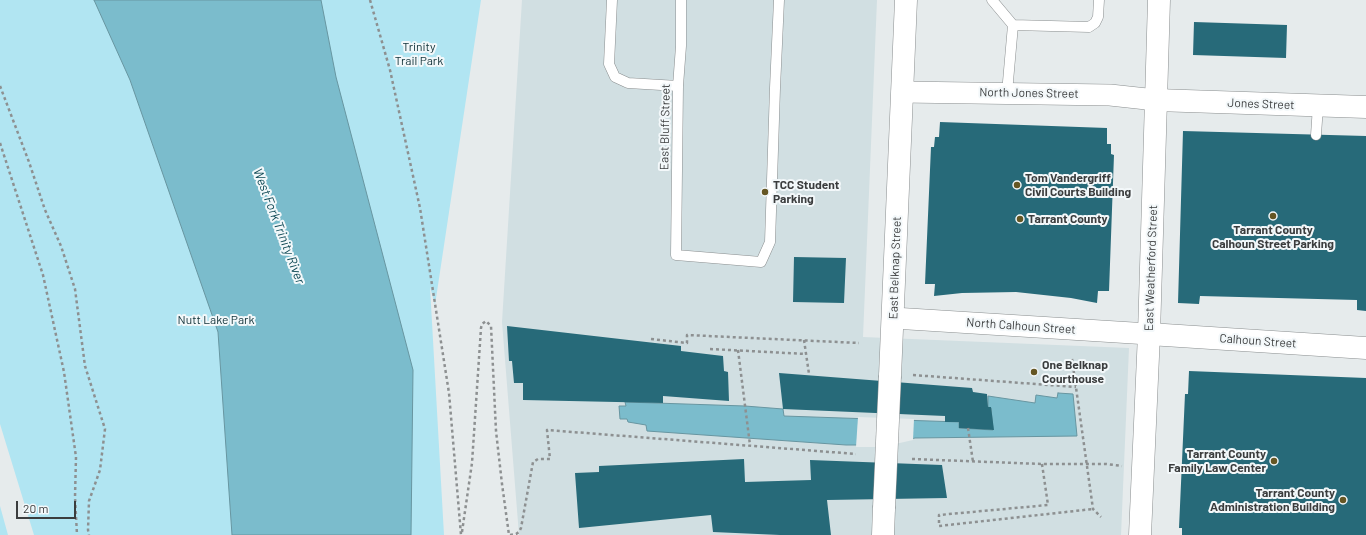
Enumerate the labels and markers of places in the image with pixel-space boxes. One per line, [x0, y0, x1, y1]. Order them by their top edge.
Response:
place label: Tom Vandergriff Civil Courts Building [1025, 171, 1131, 199]
place label: TCC Student Parking [773, 178, 839, 206]
marker: Tom Vandergriff Civil Courts Building [1012, 180, 1022, 190]
marker: TCC Student Parking [760, 187, 770, 197]
marker: Tarrant County Calhoun Street Parking [1268, 211, 1278, 221]
place label: Tarrant County [1028, 212, 1108, 226]
marker: Tarrant County [1015, 214, 1025, 224]
place label: Tarrant County Calhoun Street Parking [1212, 223, 1334, 251]
place label: One Belknap Courthouse [1042, 358, 1108, 386]
marker: One Belknap Courthouse [1029, 367, 1039, 377]
place label: Tarrant County Family Law Center [1168, 447, 1266, 475]
marker: Tarrant County Family Law Center [1269, 456, 1279, 466]
place label: Tarrant County Administration Building [1210, 486, 1335, 514]
marker: Tarrant County Administration Building [1338, 495, 1348, 505]

